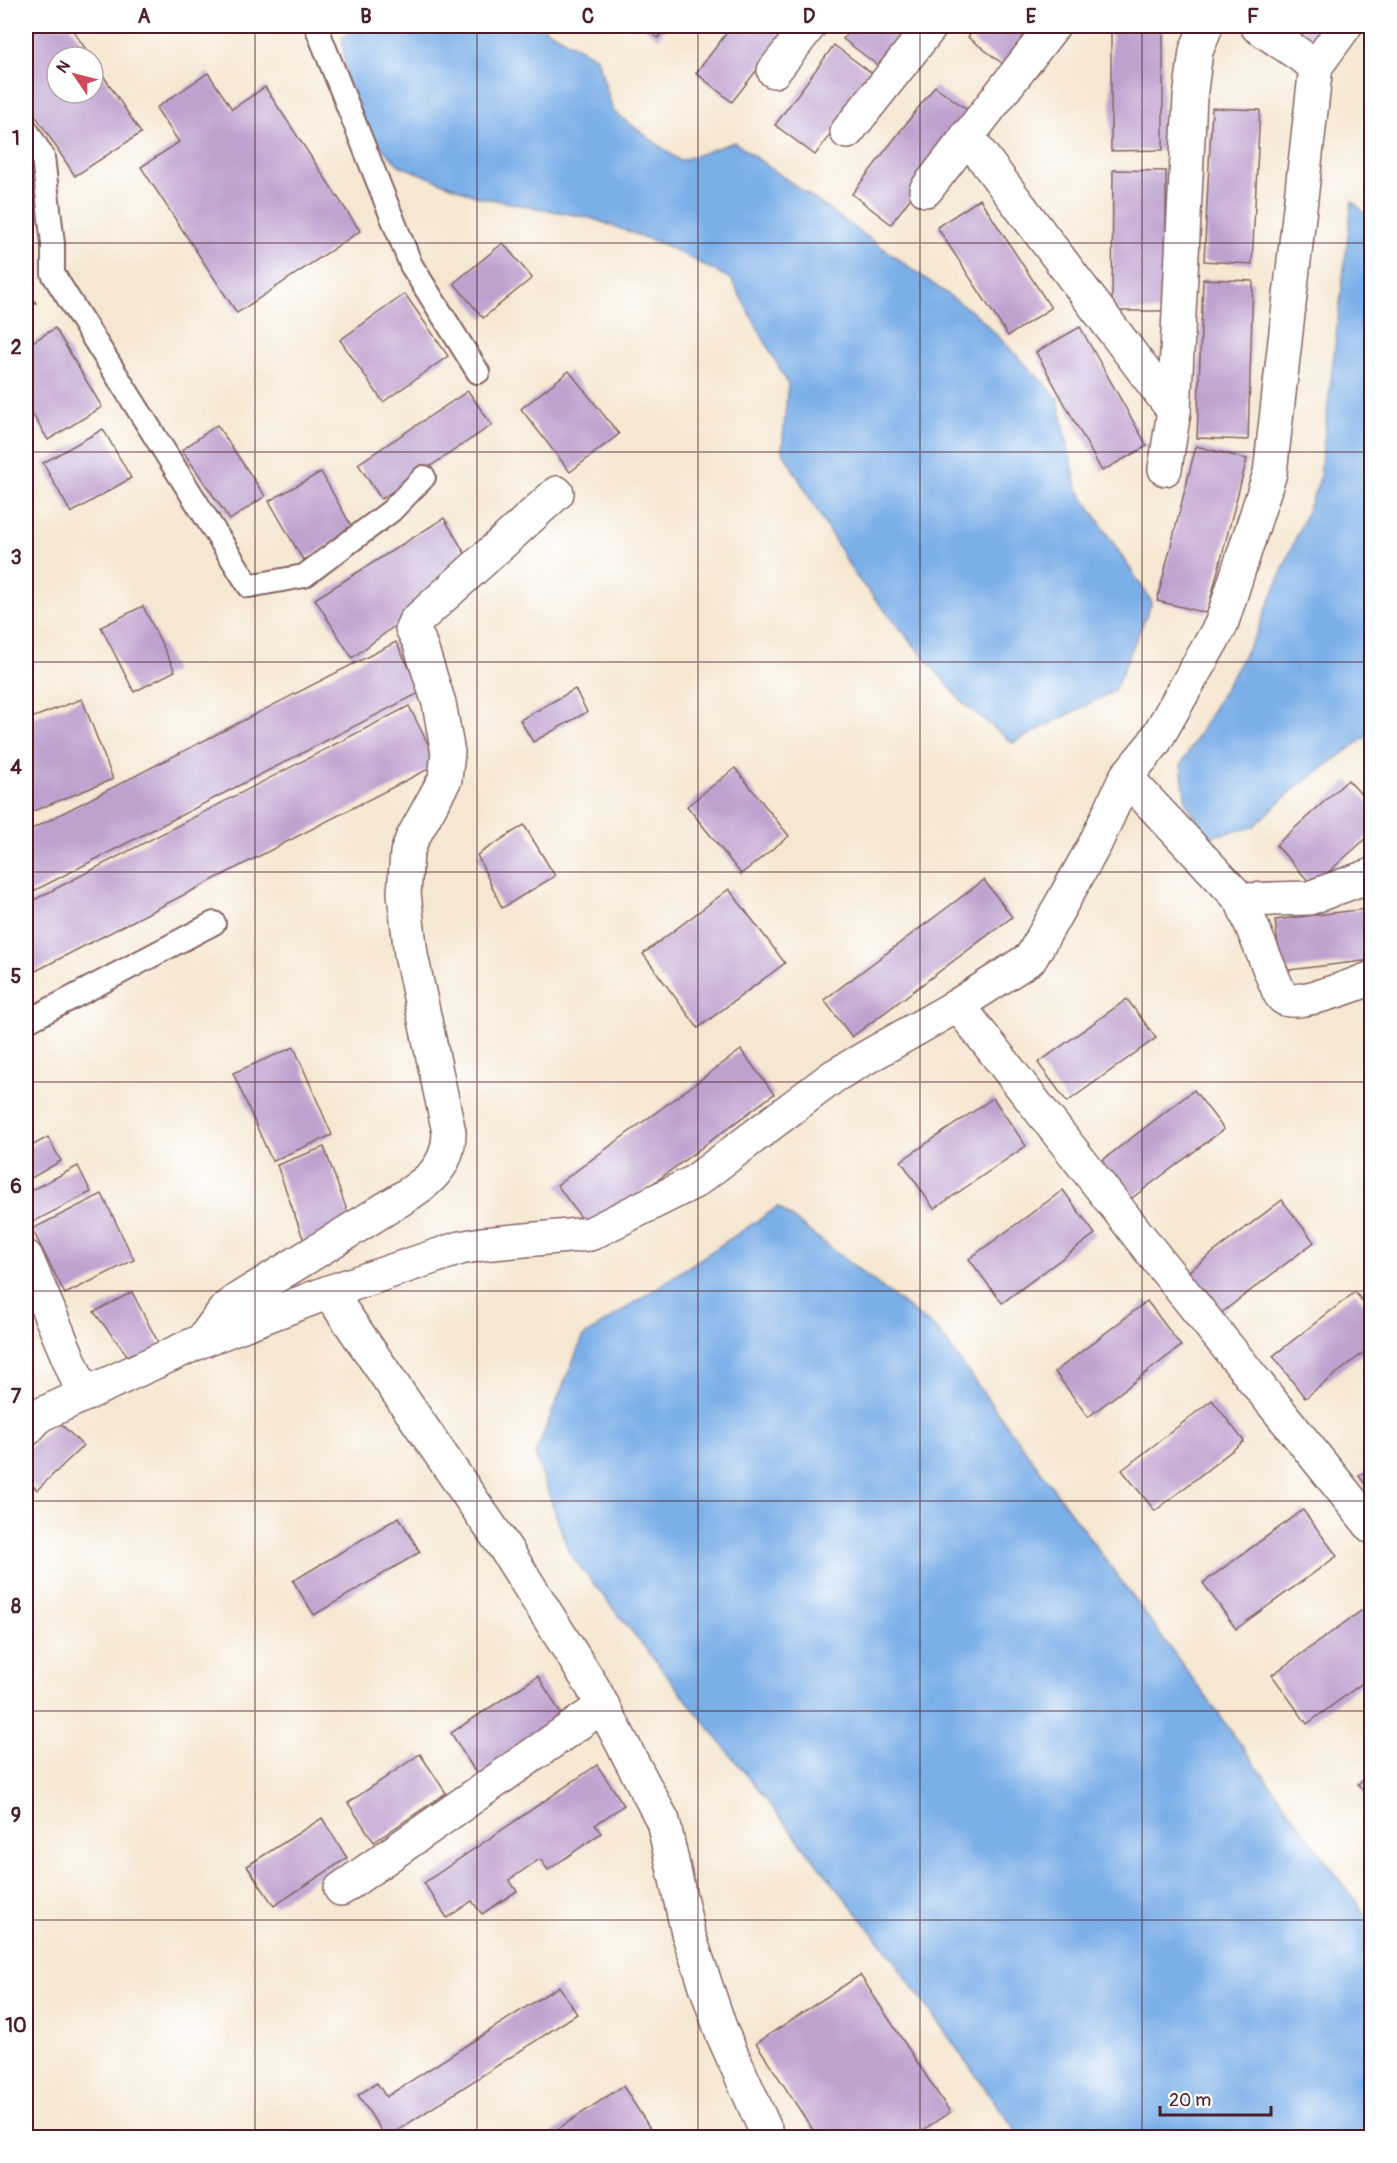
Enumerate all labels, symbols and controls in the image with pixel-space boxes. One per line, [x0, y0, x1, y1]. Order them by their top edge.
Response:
text: A [138, 4, 151, 29]
text: B [360, 4, 372, 29]
text: C [582, 4, 594, 29]
text: D [803, 4, 816, 29]
text: E [1026, 4, 1037, 29]
text: F [1247, 4, 1259, 29]
north arrow [45, 45, 105, 105]
text: N [52, 57, 75, 77]
text: 1 [12, 126, 20, 151]
text: 2 [10, 335, 22, 360]
text: 3 [10, 545, 22, 570]
text: 4 [10, 755, 22, 780]
text: 5 [11, 964, 22, 989]
text: 6 [10, 1174, 22, 1199]
text: 7 [11, 1384, 22, 1409]
text: 8 [11, 1594, 21, 1619]
text: 9 [11, 1803, 21, 1828]
text: 10 [5, 2013, 27, 2038]
scale bar [1160, 2079, 1271, 2117]
text: 20 m [1169, 2089, 1211, 2112]

